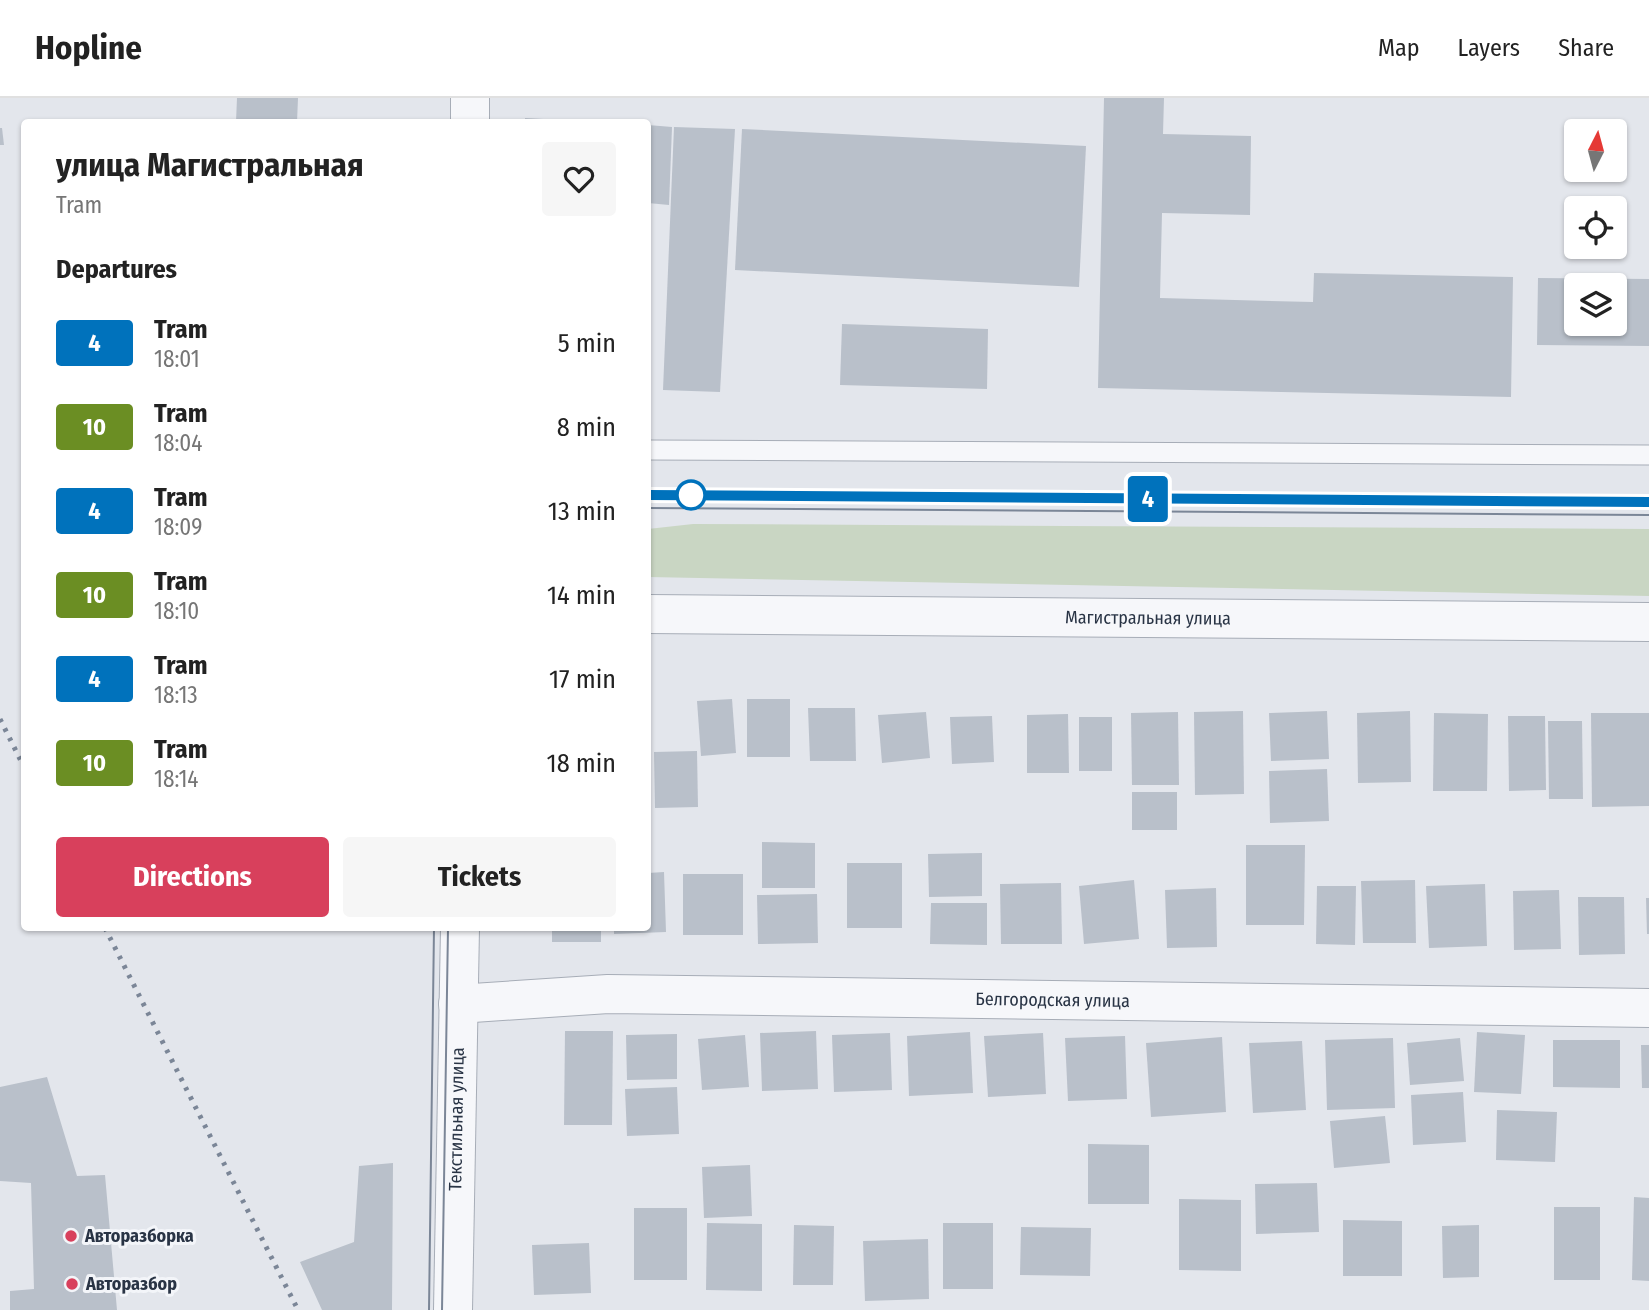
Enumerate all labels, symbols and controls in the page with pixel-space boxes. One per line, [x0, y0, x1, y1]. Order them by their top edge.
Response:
text: Hopline [35, 28, 142, 68]
text: Map [1378, 34, 1420, 62]
text: Layers [1458, 34, 1520, 62]
text: Share [1558, 34, 1614, 62]
north arrow [1564, 119, 1628, 182]
map controls [1564, 119, 1627, 336]
button: heart [542, 142, 616, 216]
text: улица Магистральная [56, 145, 364, 185]
text: Tram [56, 191, 102, 219]
button: locate [1564, 196, 1627, 259]
text: Departures [56, 254, 177, 285]
button: layers [1564, 273, 1627, 336]
text: Tram [154, 314, 207, 345]
text: 5 min [558, 328, 616, 359]
text: 4 [88, 329, 101, 357]
text: 18:01 [154, 345, 200, 373]
text: Tram [154, 398, 207, 429]
text: 8 min [557, 412, 616, 443]
text: 10 [83, 413, 106, 441]
text: 18:04 [154, 429, 202, 457]
line badge: 4 [1125, 476, 1171, 522]
unlabelled marker [676, 480, 706, 510]
text: Tram [154, 482, 207, 513]
text: 4 [1142, 485, 1154, 513]
text: 13 min [548, 496, 616, 527]
text: 4 [88, 497, 101, 525]
text: 18:09 [154, 513, 202, 541]
text: Tram [154, 566, 207, 597]
text: 14 min [547, 580, 616, 611]
text: 10 [83, 581, 106, 609]
text: 18:10 [154, 597, 199, 625]
street label: Магистральная улица [1065, 606, 1231, 630]
text: Tram [154, 650, 207, 681]
text: 17 min [549, 664, 616, 695]
text: 4 [88, 665, 101, 693]
text: 18:13 [154, 681, 198, 709]
text: Tram [154, 734, 207, 765]
text: 18 min [547, 748, 616, 779]
text: 10 [83, 749, 106, 777]
text: 18:14 [154, 765, 199, 793]
button: Directions [56, 837, 329, 917]
button: Tickets [343, 837, 616, 917]
street label: Белгородская улица [975, 988, 1130, 1012]
street label: Текстильная улица [444, 1047, 469, 1191]
place label: Авторазборка [84, 1225, 194, 1247]
marker: Авторазборка [63, 1228, 79, 1244]
place label: Авторазбор [85, 1273, 177, 1295]
marker: Авторазбор [64, 1276, 80, 1292]

